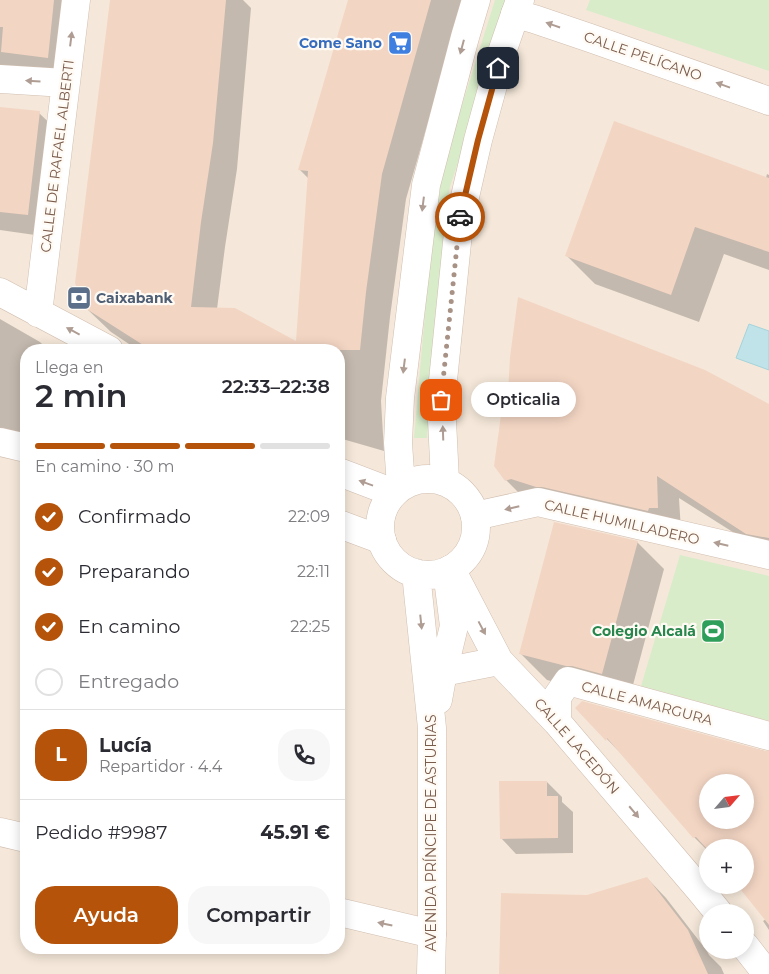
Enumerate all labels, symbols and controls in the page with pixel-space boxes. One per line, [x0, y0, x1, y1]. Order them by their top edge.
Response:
one-way arrow [546, 21, 561, 28]
street label: CALLE PELÍCANO [582, 27, 705, 85]
one-way arrow [67, 30, 75, 46]
supermarket icon: Come Sano [387, 30, 413, 56]
place label: Come Sano [299, 34, 382, 52]
one-way arrow [458, 39, 466, 54]
pin [477, 47, 519, 89]
icon: home [484, 54, 512, 82]
street label: CALLE DE RAFAEL ALBERTI [36, 59, 78, 253]
one-way arrow [24, 76, 40, 84]
one-way arrow [715, 81, 730, 89]
courier [435, 192, 485, 242]
one-way arrow [419, 197, 427, 213]
icon: car [446, 203, 474, 231]
bank icon: Caixabank [66, 285, 92, 311]
place label: Caixabank [96, 289, 174, 307]
one-way arrow [66, 327, 81, 335]
text: Llega en [35, 358, 103, 377]
one-way arrow [400, 358, 408, 374]
text: 22:33–22:38 [222, 375, 330, 398]
text: 2 min [35, 376, 127, 415]
pin [420, 379, 462, 421]
callout: Opticalia [471, 382, 576, 418]
icon: bag [427, 386, 455, 414]
text: Opticalia [487, 390, 560, 409]
one-way arrow [438, 424, 446, 440]
text: En camino · 30 m [35, 457, 175, 476]
one-way arrow [358, 479, 373, 487]
street label: CALLE HUMILLADERO [543, 495, 702, 549]
icon: check [35, 503, 63, 531]
one-way arrow [504, 504, 519, 512]
text: Confirmado [78, 505, 191, 528]
text: 22:09 [288, 507, 330, 526]
one-way arrow [714, 540, 729, 548]
icon: check [35, 558, 63, 586]
text: Preparando [78, 560, 190, 583]
text: 22:11 [297, 562, 330, 581]
icon: check [35, 613, 63, 641]
one-way arrow [417, 614, 425, 630]
text: En camino [78, 615, 180, 638]
text: 22:25 [290, 617, 330, 636]
sports icon: Colegio Alcalá [700, 618, 726, 644]
one-way arrow [477, 621, 486, 634]
place label: Colegio Alcalá [592, 622, 696, 640]
text: Entregado [78, 670, 179, 693]
street label: CALLE AMARGURA [580, 677, 715, 729]
street label: CALLE LACEDÓN [530, 694, 624, 798]
street label: AVENIDA PRÍNCIPE DE ASTURIAS [422, 715, 440, 951]
button: phone [278, 729, 330, 781]
text: Lucía [99, 734, 152, 757]
text: L [55, 743, 67, 766]
text: Repartidor · 4.4 [99, 757, 222, 776]
north arrow [699, 774, 754, 829]
map controls [699, 774, 754, 959]
one-way arrow [628, 806, 640, 818]
text: Pedido #9987 [35, 821, 167, 844]
text: 45.91 € [260, 821, 330, 844]
button: + [699, 839, 754, 894]
button: Ayuda [35, 886, 178, 944]
button: Compartir [188, 886, 330, 944]
button: − [699, 904, 754, 959]
one-way arrow [378, 920, 393, 928]

